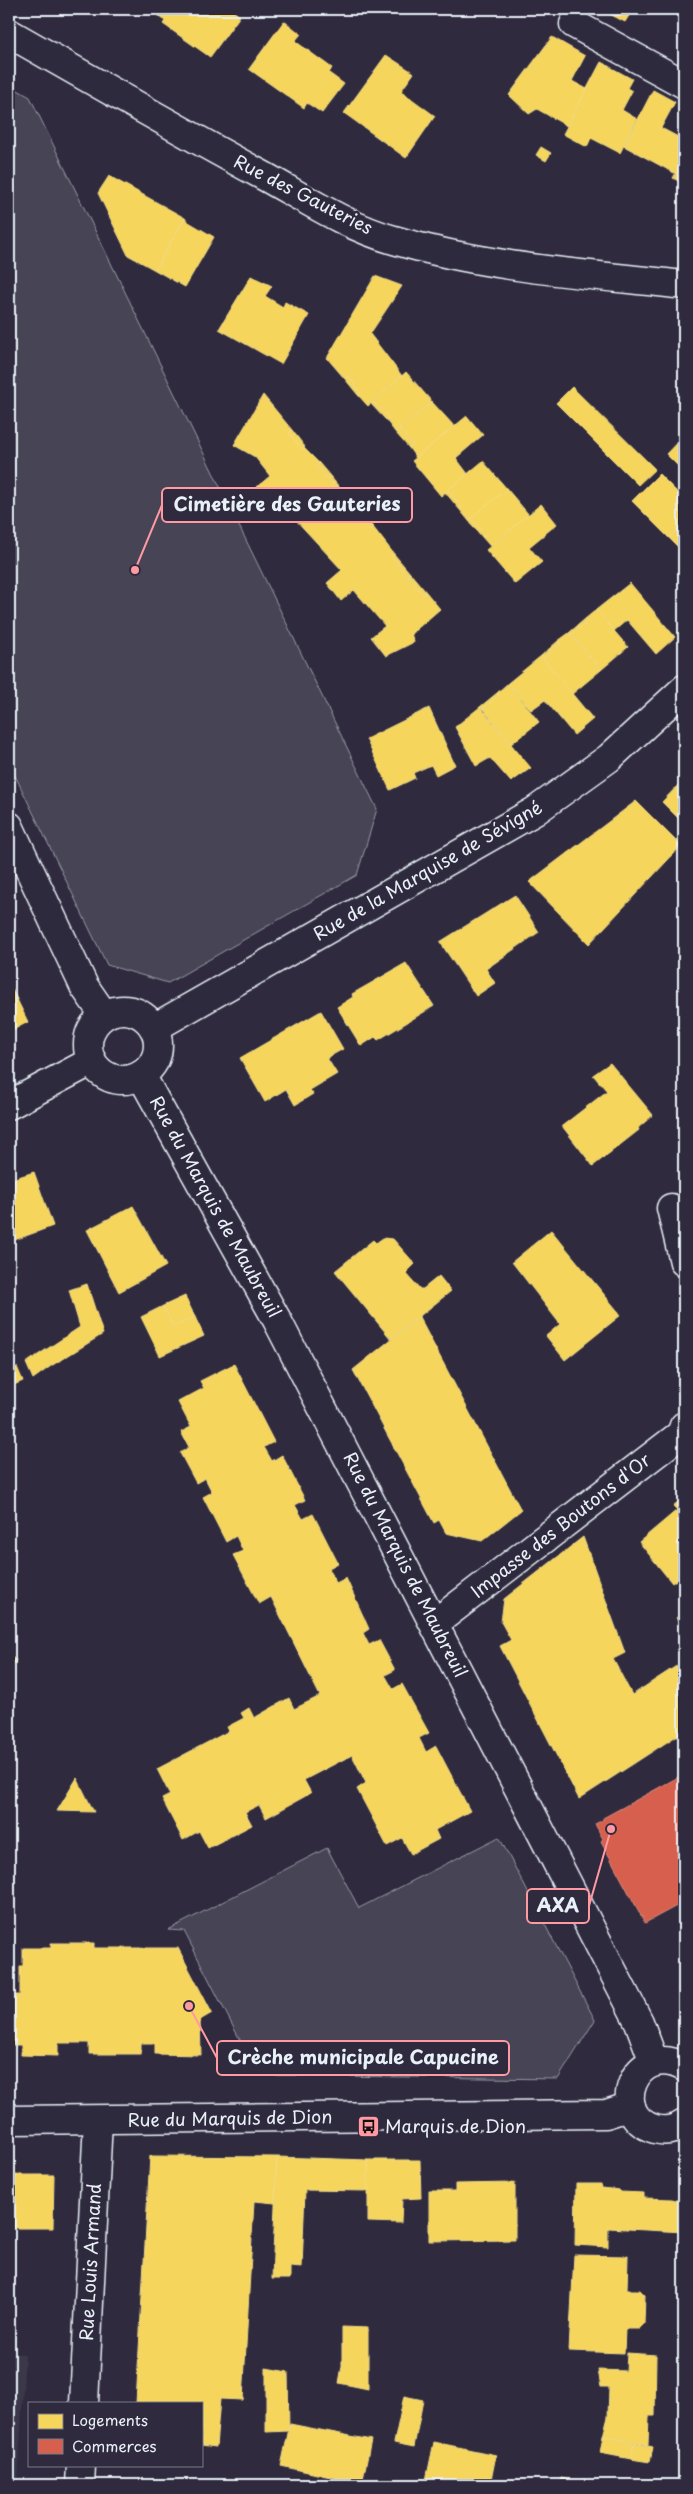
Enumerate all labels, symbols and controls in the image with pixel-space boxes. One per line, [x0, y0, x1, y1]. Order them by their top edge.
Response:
street label: Rue des Gauteries [229, 147, 378, 240]
callout: Cimetière des Gauteries [162, 488, 412, 522]
text: Cimetière des Gauteries [173, 489, 401, 517]
street label: Rue de la Marquise de Sévigné [308, 793, 547, 946]
street label: Rue du Marquis de Maubreuil [144, 1090, 289, 1322]
street label: Impasse des Boutons d'Or [464, 1445, 656, 1604]
street label: Rue du Marquis de Maubreuil [338, 1447, 475, 1682]
callout: AXA [527, 1889, 589, 1923]
text: AXA [537, 1890, 579, 1918]
callout: Crèche municipale Capucine [217, 2041, 509, 2075]
text: Crèche municipale Capucine [227, 2042, 499, 2070]
street label: Rue du Marquis de Dion [127, 2102, 333, 2133]
place label: Marquis de Dion [385, 2112, 526, 2139]
bus stop icon: Marquis de Dion [357, 2115, 381, 2139]
street label: Rue Louis Armand [72, 2182, 107, 2341]
legend [28, 2402, 202, 2466]
text: Logements [72, 2408, 148, 2431]
text: Commerces [72, 2434, 157, 2457]

